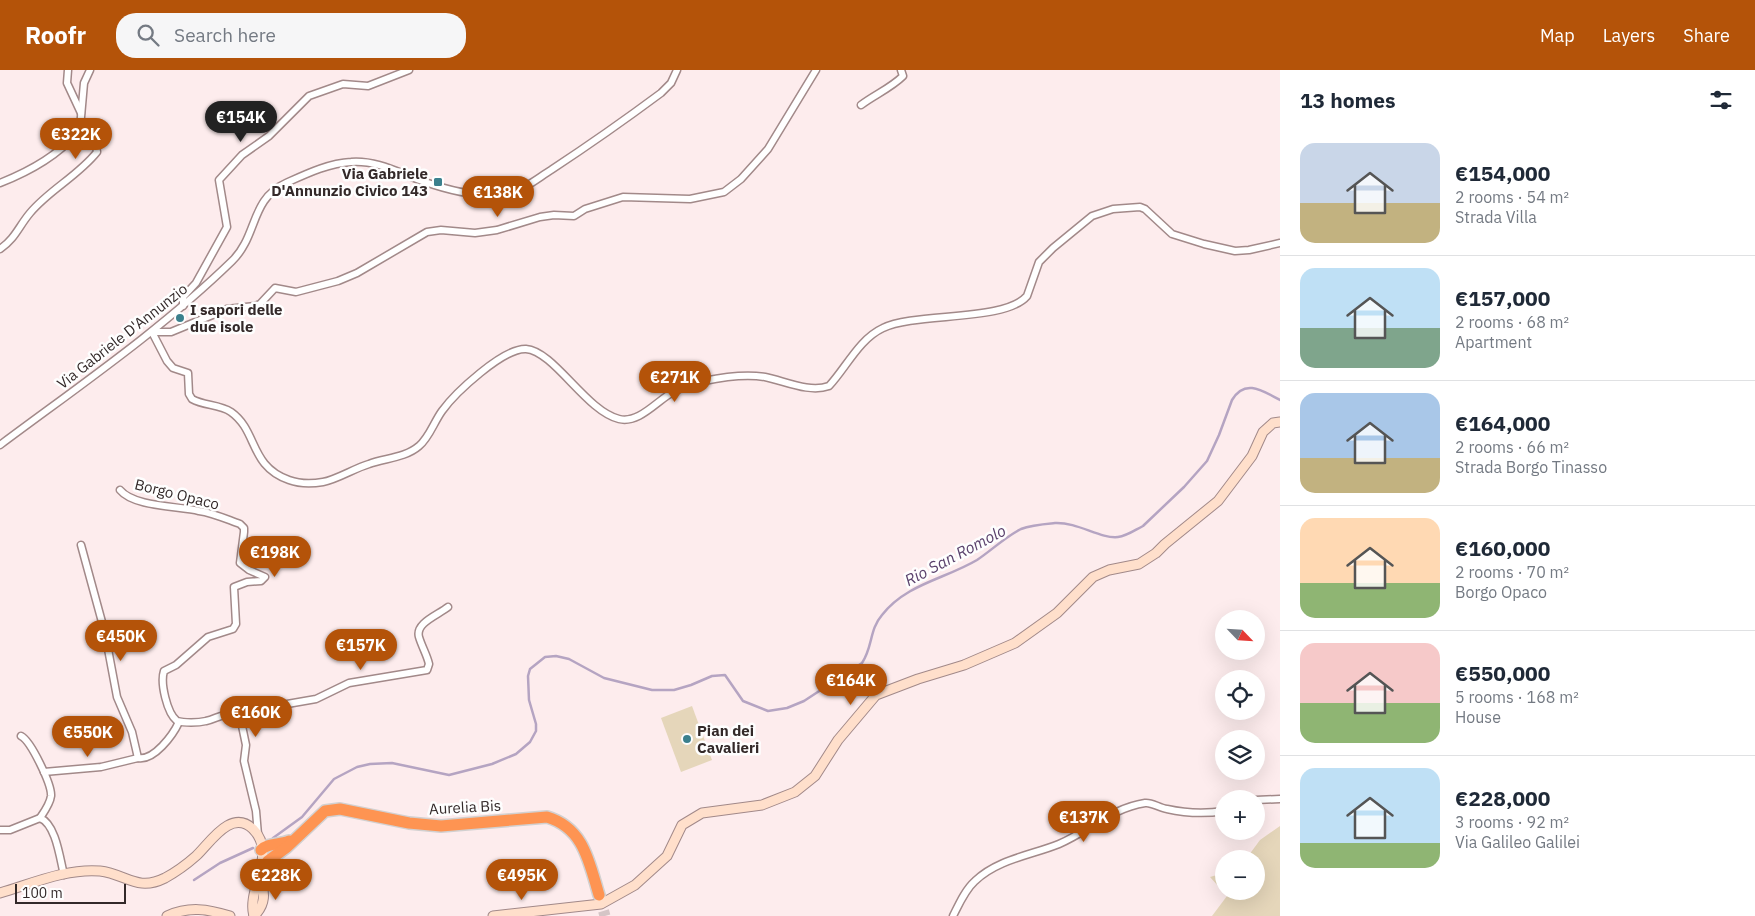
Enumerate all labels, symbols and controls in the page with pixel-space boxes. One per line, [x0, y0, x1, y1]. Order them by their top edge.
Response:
search box [116, 13, 466, 58]
text: Roofr [25, 19, 86, 51]
icon: search [134, 21, 162, 49]
text: Search here [174, 23, 276, 47]
text: Map [1540, 24, 1575, 47]
text: Layers [1603, 24, 1655, 47]
text: Share [1683, 24, 1730, 47]
text: 13 homes [1300, 86, 1396, 114]
icon: filters [1707, 86, 1735, 114]
pin: €154K [206, 100, 276, 143]
text: €154K [216, 107, 266, 127]
pin: €322K [41, 118, 111, 160]
text: €322K [51, 124, 101, 144]
text: €154,000 [1455, 159, 1550, 187]
icon: home [1340, 163, 1400, 223]
place label: Via Gabriele D'Annunzio Civico 143 [271, 164, 428, 200]
marker: Via Gabriele D'Annunzio Civico 143 [432, 176, 444, 188]
pin: €138K [463, 176, 533, 218]
text: €138K [473, 182, 523, 202]
text: 2 rooms · 54 m² [1455, 187, 1569, 207]
text: Strada Villa [1455, 207, 1537, 227]
street label: Via Gabriele D'Annunzio [53, 279, 191, 393]
text: €157,000 [1455, 284, 1550, 312]
icon: home [1340, 288, 1400, 348]
place label: I sapori delle due isole [190, 300, 283, 336]
marker: I sapori delle due isole [174, 312, 186, 324]
text: 2 rooms · 68 m² [1455, 312, 1569, 332]
text: Apartment [1455, 332, 1532, 352]
pin: €271K [640, 360, 710, 403]
text: €271K [650, 367, 700, 387]
text: €164,000 [1455, 409, 1550, 437]
icon: home [1340, 413, 1400, 473]
text: 2 rooms · 66 m² [1455, 437, 1569, 457]
text: Strada Borgo Tinasso [1455, 457, 1607, 477]
street label: Borgo Opaco [133, 474, 221, 514]
water label: Rio San Romolo [901, 520, 1009, 590]
text: €160,000 [1455, 534, 1550, 562]
pin: €198K [240, 536, 310, 578]
icon: home [1340, 538, 1400, 598]
text: €198K [250, 542, 300, 562]
text: 2 rooms · 70 m² [1455, 562, 1569, 582]
text: Borgo Opaco [1455, 582, 1547, 602]
north arrow [1215, 610, 1265, 660]
map controls [1215, 610, 1265, 900]
pin: €450K [86, 620, 156, 662]
text: €450K [96, 626, 146, 646]
pin: €157K [326, 628, 396, 671]
text: €157K [336, 635, 386, 655]
text: €550,000 [1455, 659, 1550, 687]
icon: home [1340, 663, 1400, 723]
pin: €164K [816, 664, 886, 706]
text: €164K [826, 670, 876, 690]
button: locate [1215, 670, 1265, 720]
text: 5 rooms · 168 m² [1455, 687, 1579, 707]
pin: €160K [221, 696, 291, 738]
text: €160K [231, 702, 281, 722]
text: House [1455, 707, 1501, 727]
pin: €550K [53, 716, 123, 758]
place label: Pian dei Cavalieri [697, 721, 759, 757]
text: €550K [63, 722, 113, 742]
button: layers [1215, 730, 1265, 780]
marker: Pian dei Cavalieri [681, 733, 693, 745]
text: €228,000 [1455, 784, 1550, 812]
icon: home [1340, 788, 1400, 848]
button: + [1215, 790, 1265, 840]
street label: Aurelia Bis [429, 796, 501, 818]
pin: €137K [1049, 800, 1119, 843]
text: €137K [1059, 807, 1109, 827]
text: 3 rooms · 92 m² [1455, 812, 1569, 832]
text: Via Galileo Galilei [1455, 832, 1580, 852]
button: − [1215, 850, 1265, 900]
pin: €228K [241, 858, 311, 901]
pin: €495K [487, 858, 557, 901]
text: €228K [251, 865, 301, 885]
text: €495K [497, 865, 547, 885]
scale bar [15, 881, 126, 904]
text: 100 m [22, 884, 63, 902]

